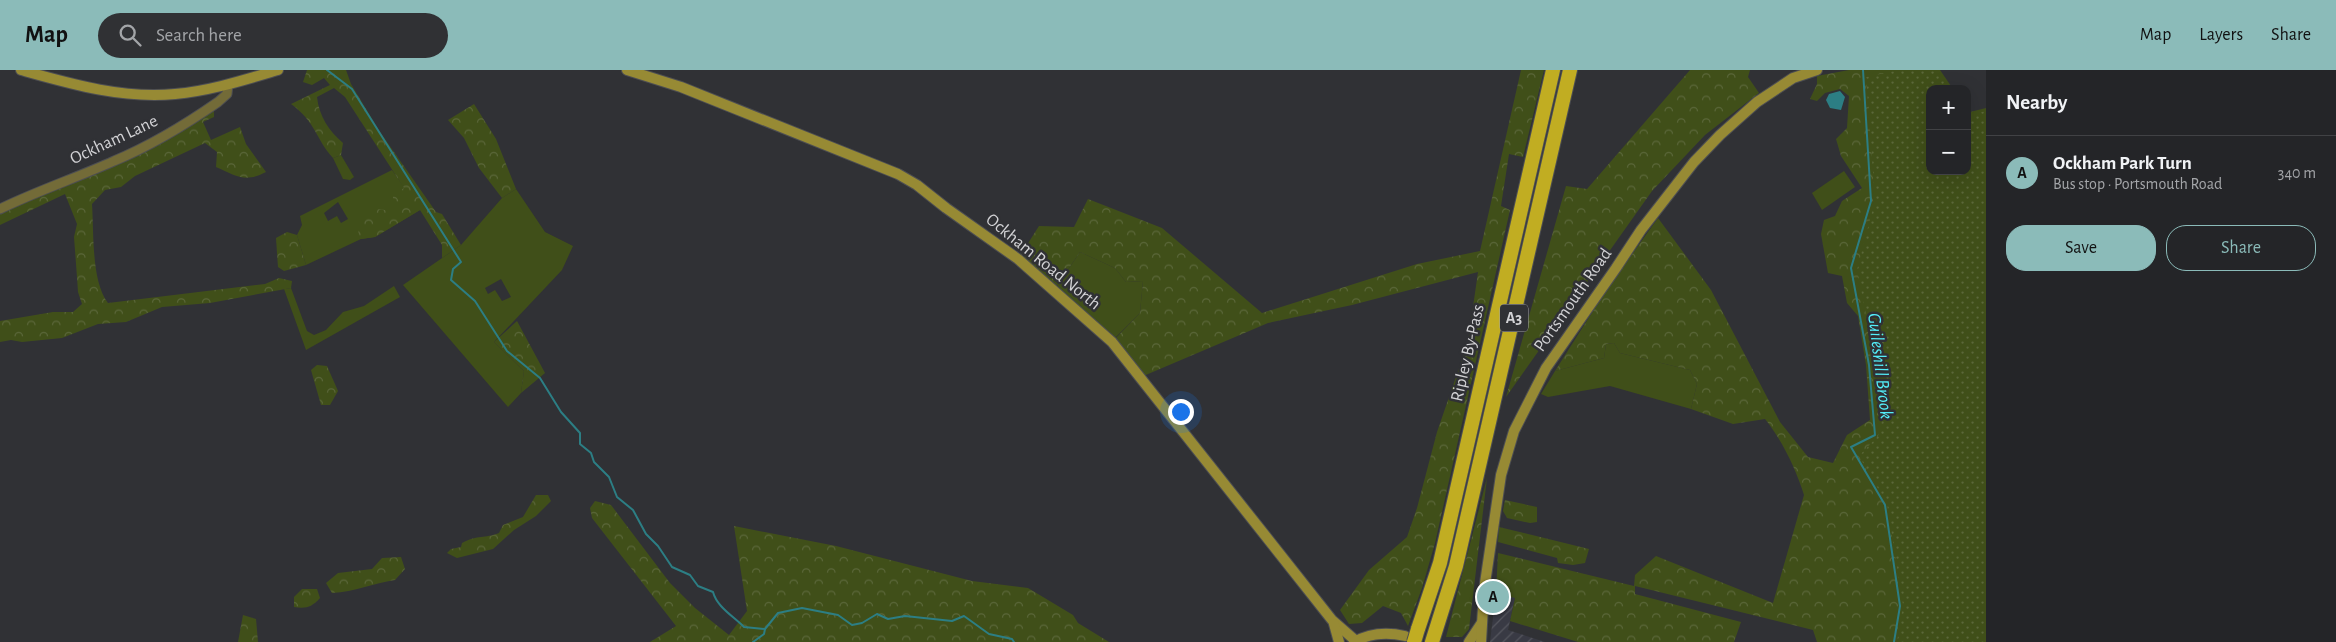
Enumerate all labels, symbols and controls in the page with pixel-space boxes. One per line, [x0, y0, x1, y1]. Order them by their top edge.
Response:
search box [98, 13, 448, 58]
icon: search [116, 21, 144, 49]
text: Map [25, 23, 68, 47]
text: Search here [156, 26, 242, 45]
text: Map [2140, 26, 2171, 44]
text: Layers [2199, 26, 2243, 44]
text: Share [2271, 26, 2311, 44]
map controls [1926, 85, 1971, 175]
button: + [1926, 85, 1971, 130]
text: Nearby [2006, 92, 2067, 113]
street label: Ockham Lane [67, 112, 161, 168]
button: − [1926, 130, 1971, 175]
text: Ockham Park Turn [2053, 154, 2192, 173]
text: A [2017, 165, 2027, 181]
text: 340 m [2278, 165, 2316, 181]
text: Bus stop · Portsmouth Road [2053, 176, 2222, 192]
street label: Ockham Road North [982, 210, 1104, 314]
button: Save [2006, 225, 2156, 271]
button: Share [2166, 225, 2316, 271]
street label: Portsmouth Road [1531, 245, 1615, 355]
street label: Ripley By-Pass [1448, 303, 1488, 403]
road number: A3 [1500, 304, 1528, 332]
water label: Guileshill Brook [1864, 312, 1896, 420]
your location [1168, 399, 1194, 425]
pin: A [1477, 578, 1509, 616]

